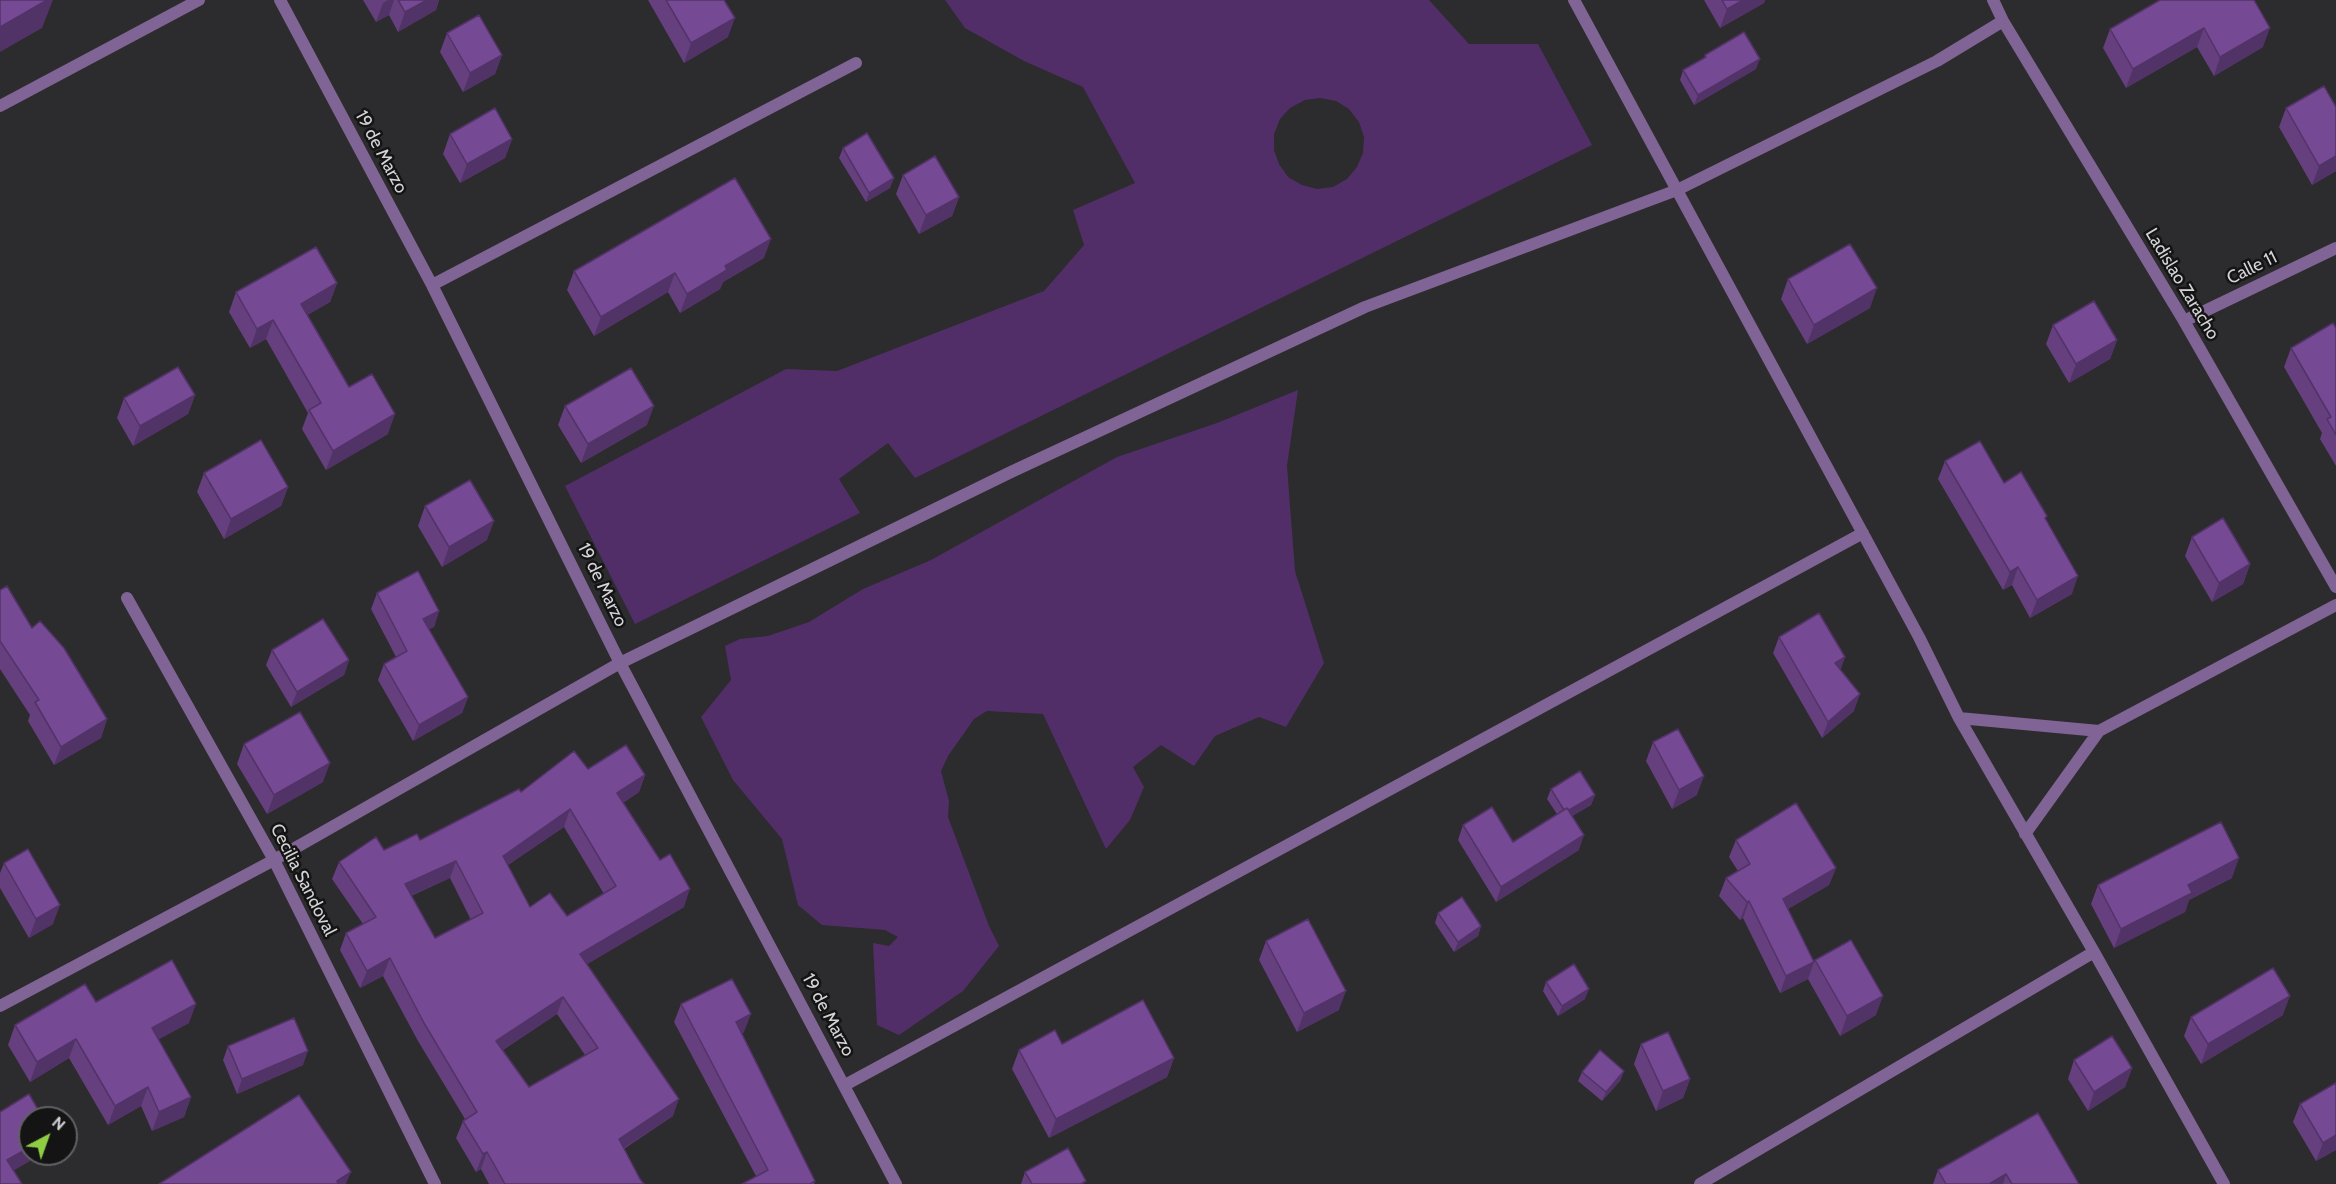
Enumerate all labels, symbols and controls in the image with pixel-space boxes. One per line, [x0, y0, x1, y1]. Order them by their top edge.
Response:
street label: 19 de Marzo [350, 107, 412, 197]
street label: Ladislao Zaracho [2140, 224, 2224, 344]
street label: Calle 11 [2223, 247, 2281, 289]
street label: 19 de Marzo [572, 540, 632, 630]
street label: Cecilia Sandoval [265, 820, 341, 940]
street label: 19 de Marzo [797, 970, 859, 1060]
north arrow [18, 1106, 78, 1166]
text: N [48, 1113, 69, 1134]

